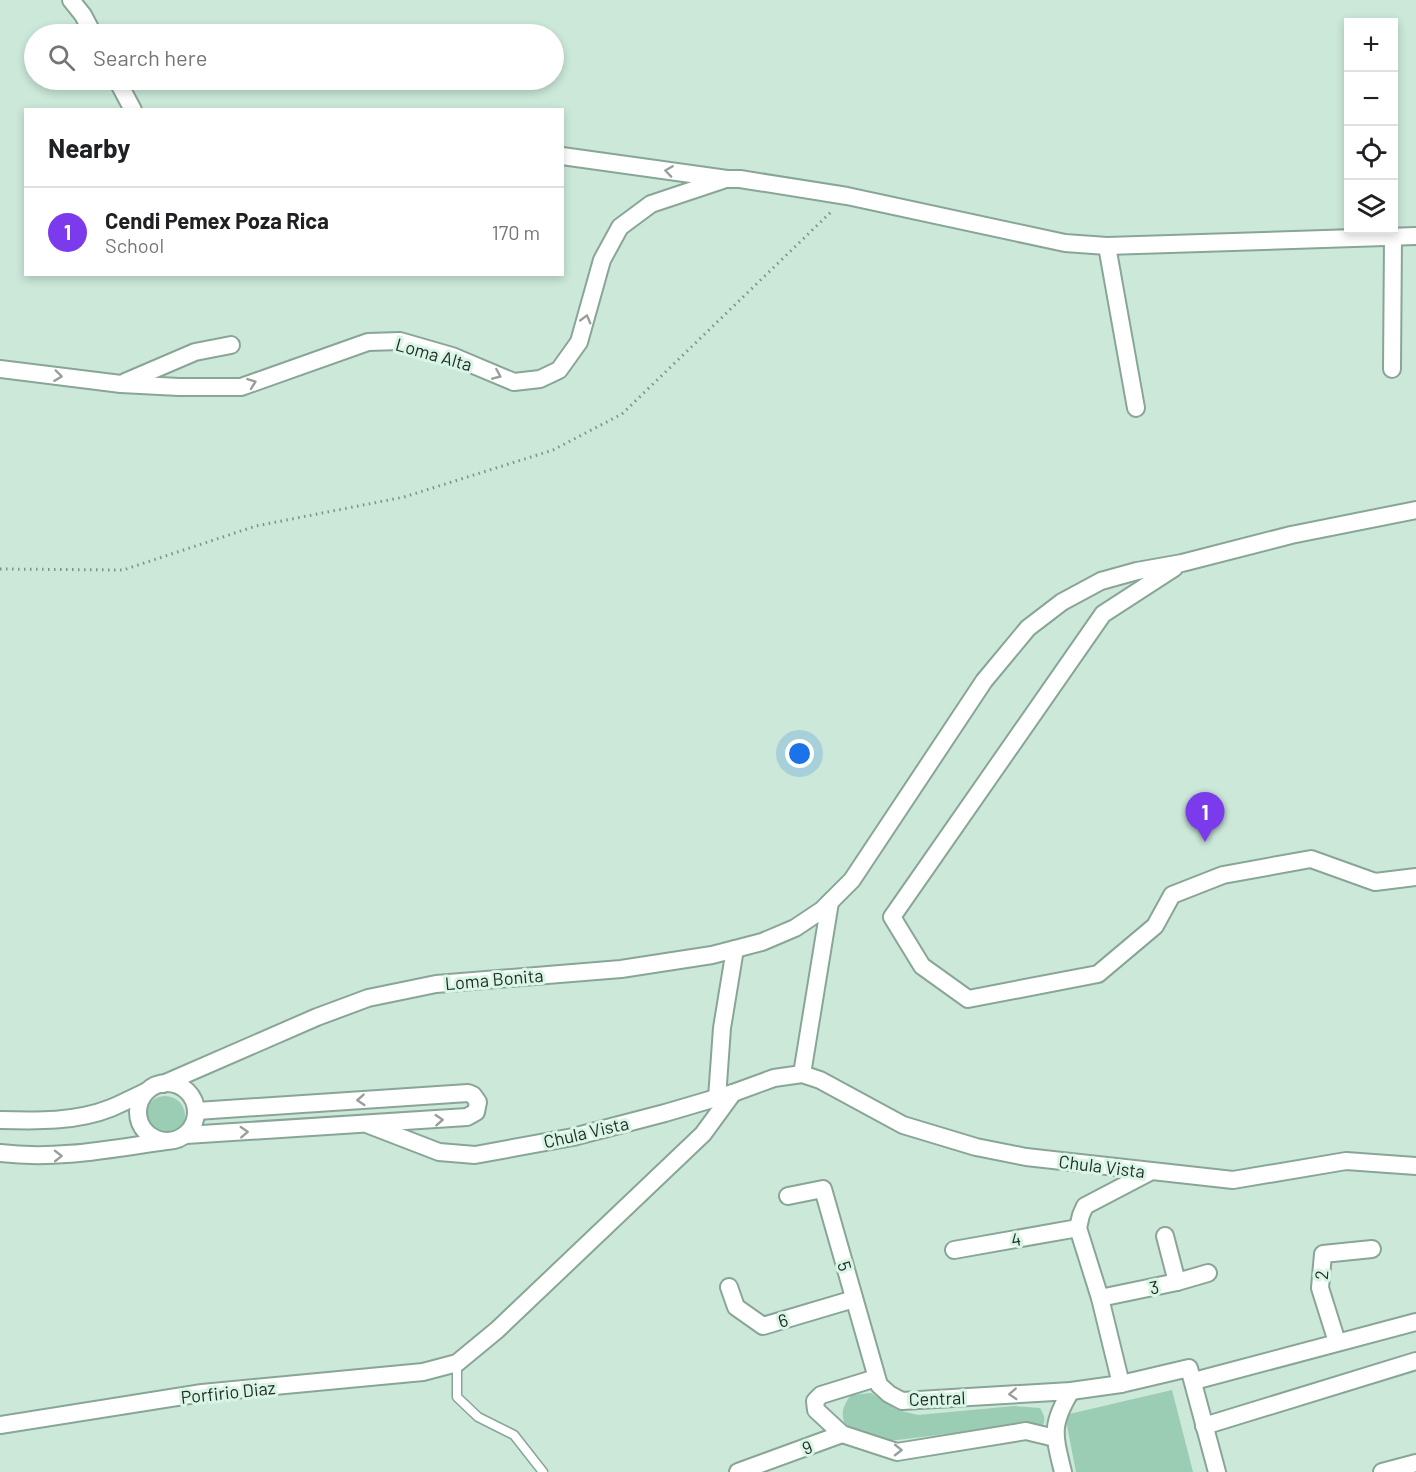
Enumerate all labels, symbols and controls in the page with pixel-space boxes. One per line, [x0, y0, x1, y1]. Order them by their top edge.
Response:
map controls [1344, 18, 1398, 234]
button: + [1344, 18, 1398, 72]
search box [24, 24, 564, 90]
icon: search [45, 41, 78, 74]
text: Search here [93, 44, 207, 70]
button: − [1344, 72, 1398, 126]
button: locate [1344, 126, 1398, 180]
text: Nearby [48, 132, 130, 163]
one-way arrow [665, 165, 674, 177]
button: layers [1344, 180, 1398, 234]
text: Cendi Pemex Poza Rica [105, 207, 329, 233]
text: 1 [64, 220, 71, 244]
text: 170 m [492, 220, 540, 244]
text: School [105, 233, 164, 257]
one-way arrow [578, 314, 591, 324]
street label: Loma Alta [393, 333, 475, 375]
one-way arrow [491, 368, 502, 380]
one-way arrow [53, 370, 63, 382]
one-way arrow [246, 377, 257, 390]
your location [785, 739, 814, 768]
pin: 1 [1186, 792, 1224, 842]
street label: Loma Bonita [444, 964, 544, 994]
one-way arrow [356, 1093, 365, 1106]
street label: Chula Vista [541, 1112, 631, 1152]
one-way arrow [434, 1113, 443, 1126]
one-way arrow [240, 1125, 249, 1138]
one-way arrow [54, 1149, 63, 1162]
street label: Chula Vista [1058, 1150, 1146, 1182]
street label: 4 [1009, 1227, 1023, 1251]
street label: 5 [833, 1259, 857, 1273]
street label: 2 [1310, 1269, 1332, 1281]
street label: 3 [1147, 1275, 1161, 1299]
street label: 6 [775, 1308, 791, 1332]
street label: Porfirio Diaz [180, 1376, 276, 1408]
street label: Central [908, 1386, 966, 1410]
one-way arrow [1008, 1388, 1017, 1401]
street label: 9 [799, 1435, 815, 1459]
one-way arrow [894, 1443, 903, 1456]

